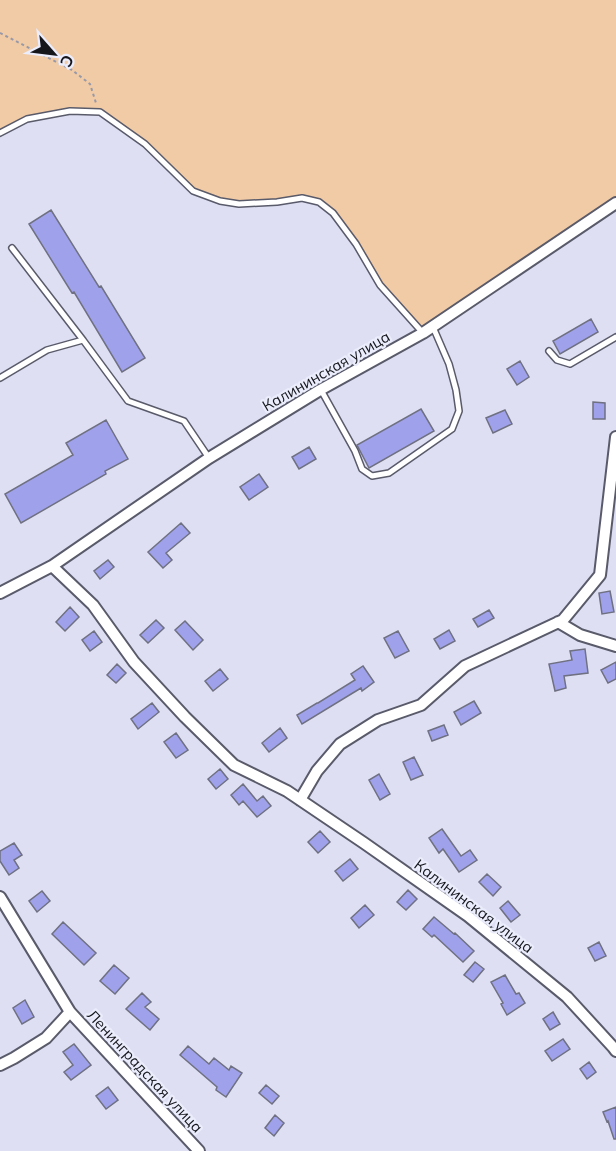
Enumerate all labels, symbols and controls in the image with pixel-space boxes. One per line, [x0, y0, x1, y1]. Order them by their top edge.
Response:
north arrow [24, 24, 84, 84]
text: С [56, 52, 79, 71]
street label: Калининская улица [259, 327, 393, 415]
street label: Калининская улица [411, 855, 537, 957]
street label: Ленинградская улица [83, 1006, 207, 1136]

